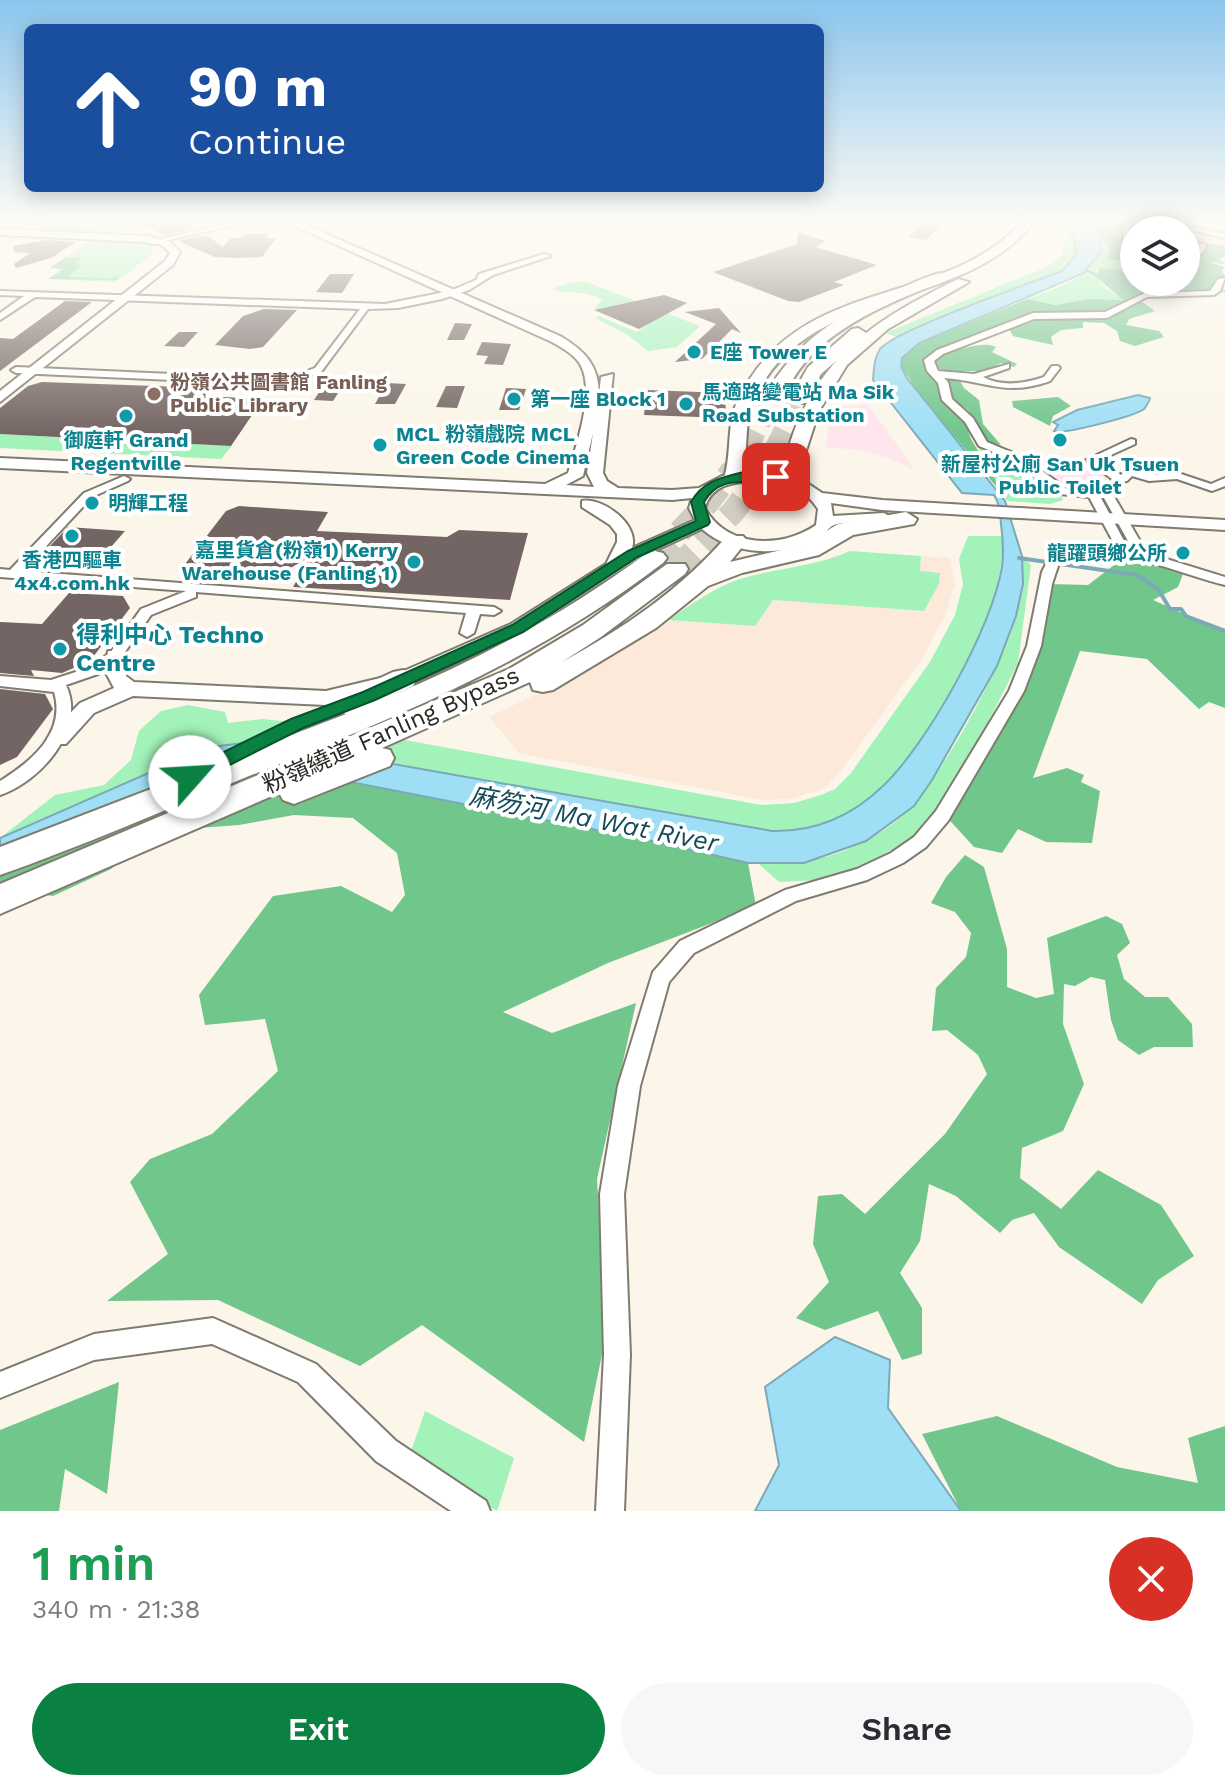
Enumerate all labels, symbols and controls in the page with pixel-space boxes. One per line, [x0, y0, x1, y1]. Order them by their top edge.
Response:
text: 90 m [188, 54, 327, 120]
icon: ahead [56, 56, 160, 160]
text: Continue [188, 121, 346, 163]
map controls [1120, 216, 1200, 296]
button: layers [1120, 216, 1200, 296]
place label: E座 Tower E [710, 340, 827, 364]
marker: E座 Tower E [685, 343, 703, 361]
place label: 粉嶺公共圖書館 Fanling Public Library [170, 370, 388, 417]
place label: 馬適路變電站 Ma Sik Road Substation [702, 380, 895, 427]
marker: 粉嶺公共圖書館 Fanling Public Library [145, 385, 163, 403]
place label: 第一座 Block 1 [530, 387, 666, 411]
marker: 第一座 Block 1 [505, 390, 523, 408]
marker: 馬適路變電站 Ma Sik Road Substation [677, 395, 695, 413]
marker: 御庭軒 Grand Regentville [117, 407, 135, 425]
place label: MCL 粉嶺戲院 MCL Green Code Cinema [396, 422, 590, 469]
place label: 御庭軒 Grand Regentville [63, 428, 189, 475]
marker: 新屋村公廁 San Uk Tsuen Public Toilet [1051, 431, 1069, 449]
marker: MCL 粉嶺戲院 MCL Green Code Cinema [371, 436, 389, 454]
pin [742, 443, 810, 511]
place label: 新屋村公廁 San Uk Tsuen Public Toilet [941, 452, 1179, 499]
icon: arrive [754, 455, 798, 499]
place label: 明輝工程 [108, 491, 188, 515]
marker: 明輝工程 [83, 494, 101, 512]
marker: 香港四驅車 4x4.com.hk [63, 527, 81, 545]
place label: 嘉里貨倉(粉嶺1) Kerry Warehouse (Fanling 1) [182, 538, 399, 585]
place label: 龍躍頭鄉公所 [1047, 541, 1167, 565]
marker: 龍躍頭鄉公所 [1174, 544, 1192, 562]
place label: 香港四驅車 4x4.com.hk [14, 548, 130, 595]
marker: 嘉里貨倉(粉嶺1) Kerry Warehouse (Fanling 1) [405, 553, 423, 571]
place label: 得利中心 Techno Centre [76, 621, 264, 677]
marker: 得利中心 Techno Centre [51, 640, 69, 658]
street label: 粉嶺繞道 Fanling Bypass [259, 661, 523, 799]
position arrow [148, 735, 232, 819]
water label: 麻笏河 Ma Wat River [467, 780, 722, 858]
text: 1 min [32, 1535, 155, 1592]
button: close [1109, 1537, 1193, 1621]
text: 340 m · 21:38 [32, 1594, 201, 1624]
button: Exit [32, 1683, 605, 1775]
button: Share [621, 1683, 1193, 1775]

